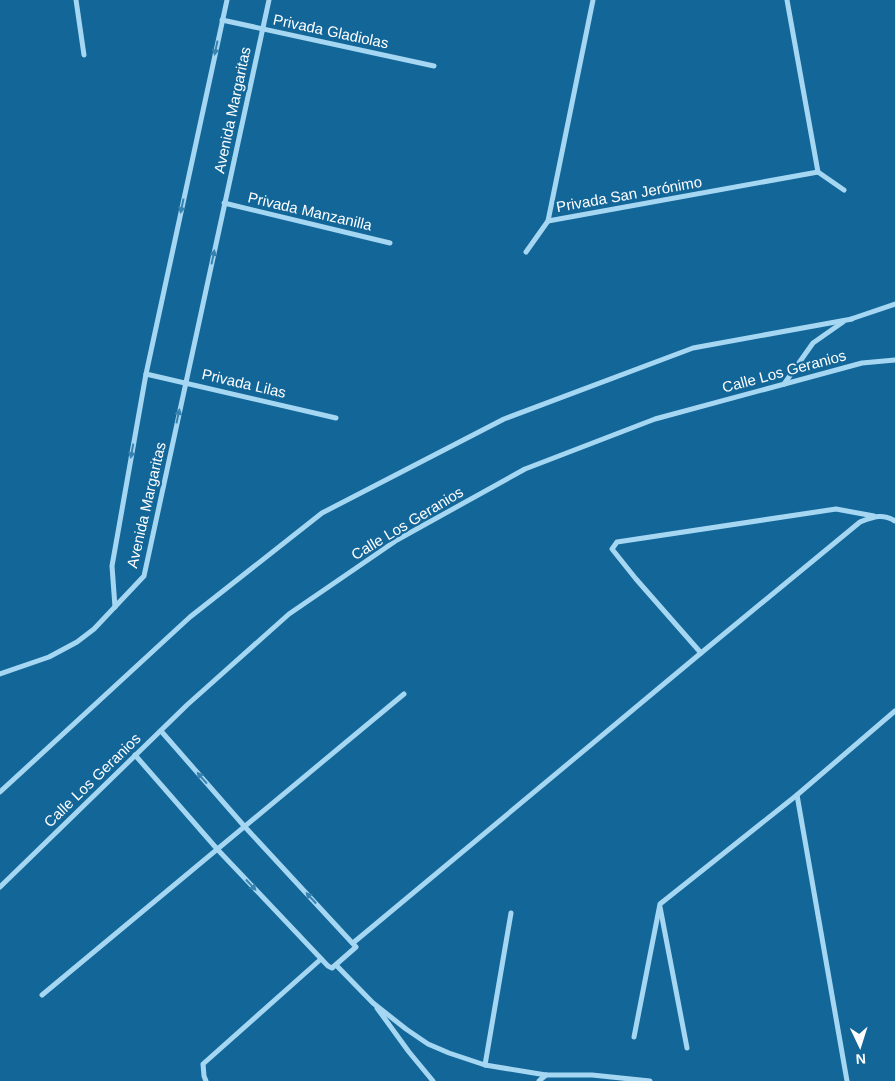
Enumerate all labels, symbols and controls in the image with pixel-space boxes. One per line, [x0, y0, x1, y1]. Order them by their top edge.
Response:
street label: Privada Gladiolas [272, 10, 390, 52]
one-way arrow [212, 40, 220, 55]
street label: Avenida Margaritas [210, 45, 254, 175]
street label: Privada San Jerónimo [555, 173, 703, 215]
street label: Privada Manzanilla [246, 188, 374, 234]
one-way arrow [178, 199, 186, 214]
one-way arrow [209, 249, 217, 265]
street label: Calle Los Geranios [720, 346, 848, 396]
street label: Privada Lilas [200, 365, 288, 401]
one-way arrow [175, 407, 183, 423]
street label: Avenida Margaritas [123, 440, 169, 570]
one-way arrow [128, 444, 136, 460]
street label: Calle Los Geranios [348, 483, 466, 563]
street label: Calle Los Geranios [40, 730, 144, 830]
one-way arrow [196, 772, 208, 784]
one-way arrow [245, 879, 257, 891]
one-way arrow [305, 893, 317, 905]
north arrow [835, 1021, 885, 1071]
text: N [855, 1051, 867, 1067]

